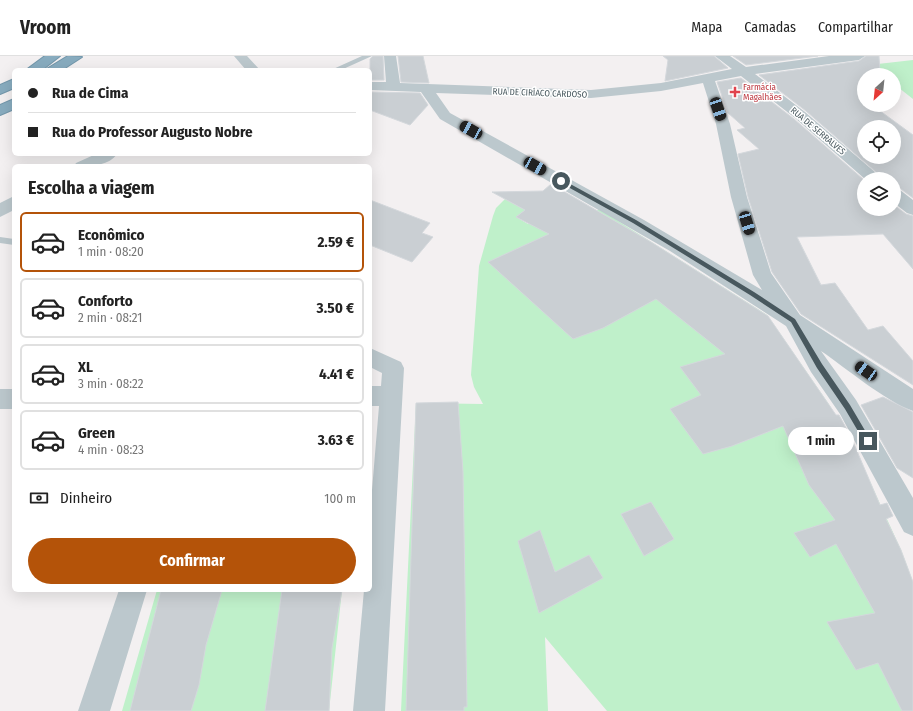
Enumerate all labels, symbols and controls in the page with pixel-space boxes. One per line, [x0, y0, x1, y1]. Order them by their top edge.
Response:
text: Vroom [20, 16, 71, 39]
text: Mapa [691, 19, 722, 36]
text: Camadas [744, 19, 796, 36]
text: Compartilhar [818, 19, 893, 36]
north arrow [857, 68, 901, 112]
map controls [857, 68, 901, 216]
place label: Farmácia Magalhães [743, 82, 782, 102]
text: Rua de Cima [52, 84, 128, 102]
street label: RUA DE CIRÍACO CARDOSO [493, 85, 588, 100]
marker: Farmácia Magalhães [730, 87, 740, 97]
car [708, 96, 728, 122]
street label: RUA DE SERRALVES [789, 105, 848, 157]
car [458, 119, 484, 141]
button: locate [857, 120, 901, 164]
text: Rua do Professor Augusto Nobre [52, 123, 253, 141]
car [522, 155, 548, 177]
route start [552, 172, 570, 190]
button: layers [857, 172, 901, 216]
text: Escolha a viagem [28, 177, 154, 199]
car [738, 210, 756, 236]
icon: car [30, 224, 66, 260]
text: Econômico [78, 226, 145, 244]
text: 2.59 € [317, 233, 354, 251]
text: 1 min · 08:20 [78, 244, 144, 259]
icon: car [30, 290, 66, 326]
text: Conforto [78, 292, 133, 310]
text: 3.50 € [317, 299, 354, 317]
text: 2 min · 08:21 [78, 310, 142, 325]
icon: car [30, 356, 66, 392]
text: XL [78, 358, 93, 376]
car [853, 359, 879, 383]
text: 4.41 € [319, 365, 354, 383]
text: 3 min · 08:22 [78, 376, 143, 391]
icon: car [30, 422, 66, 458]
text: Green [78, 424, 115, 442]
callout: 1 min [788, 427, 854, 455]
text: 3.63 € [318, 431, 354, 449]
route end [859, 432, 877, 450]
text: 1 min [807, 433, 835, 448]
text: 4 min · 08:23 [78, 442, 144, 457]
icon: cash [28, 487, 50, 509]
text: Dinheiro [60, 489, 112, 507]
text: 100 m [324, 491, 356, 506]
button: Confirmar [28, 538, 356, 584]

